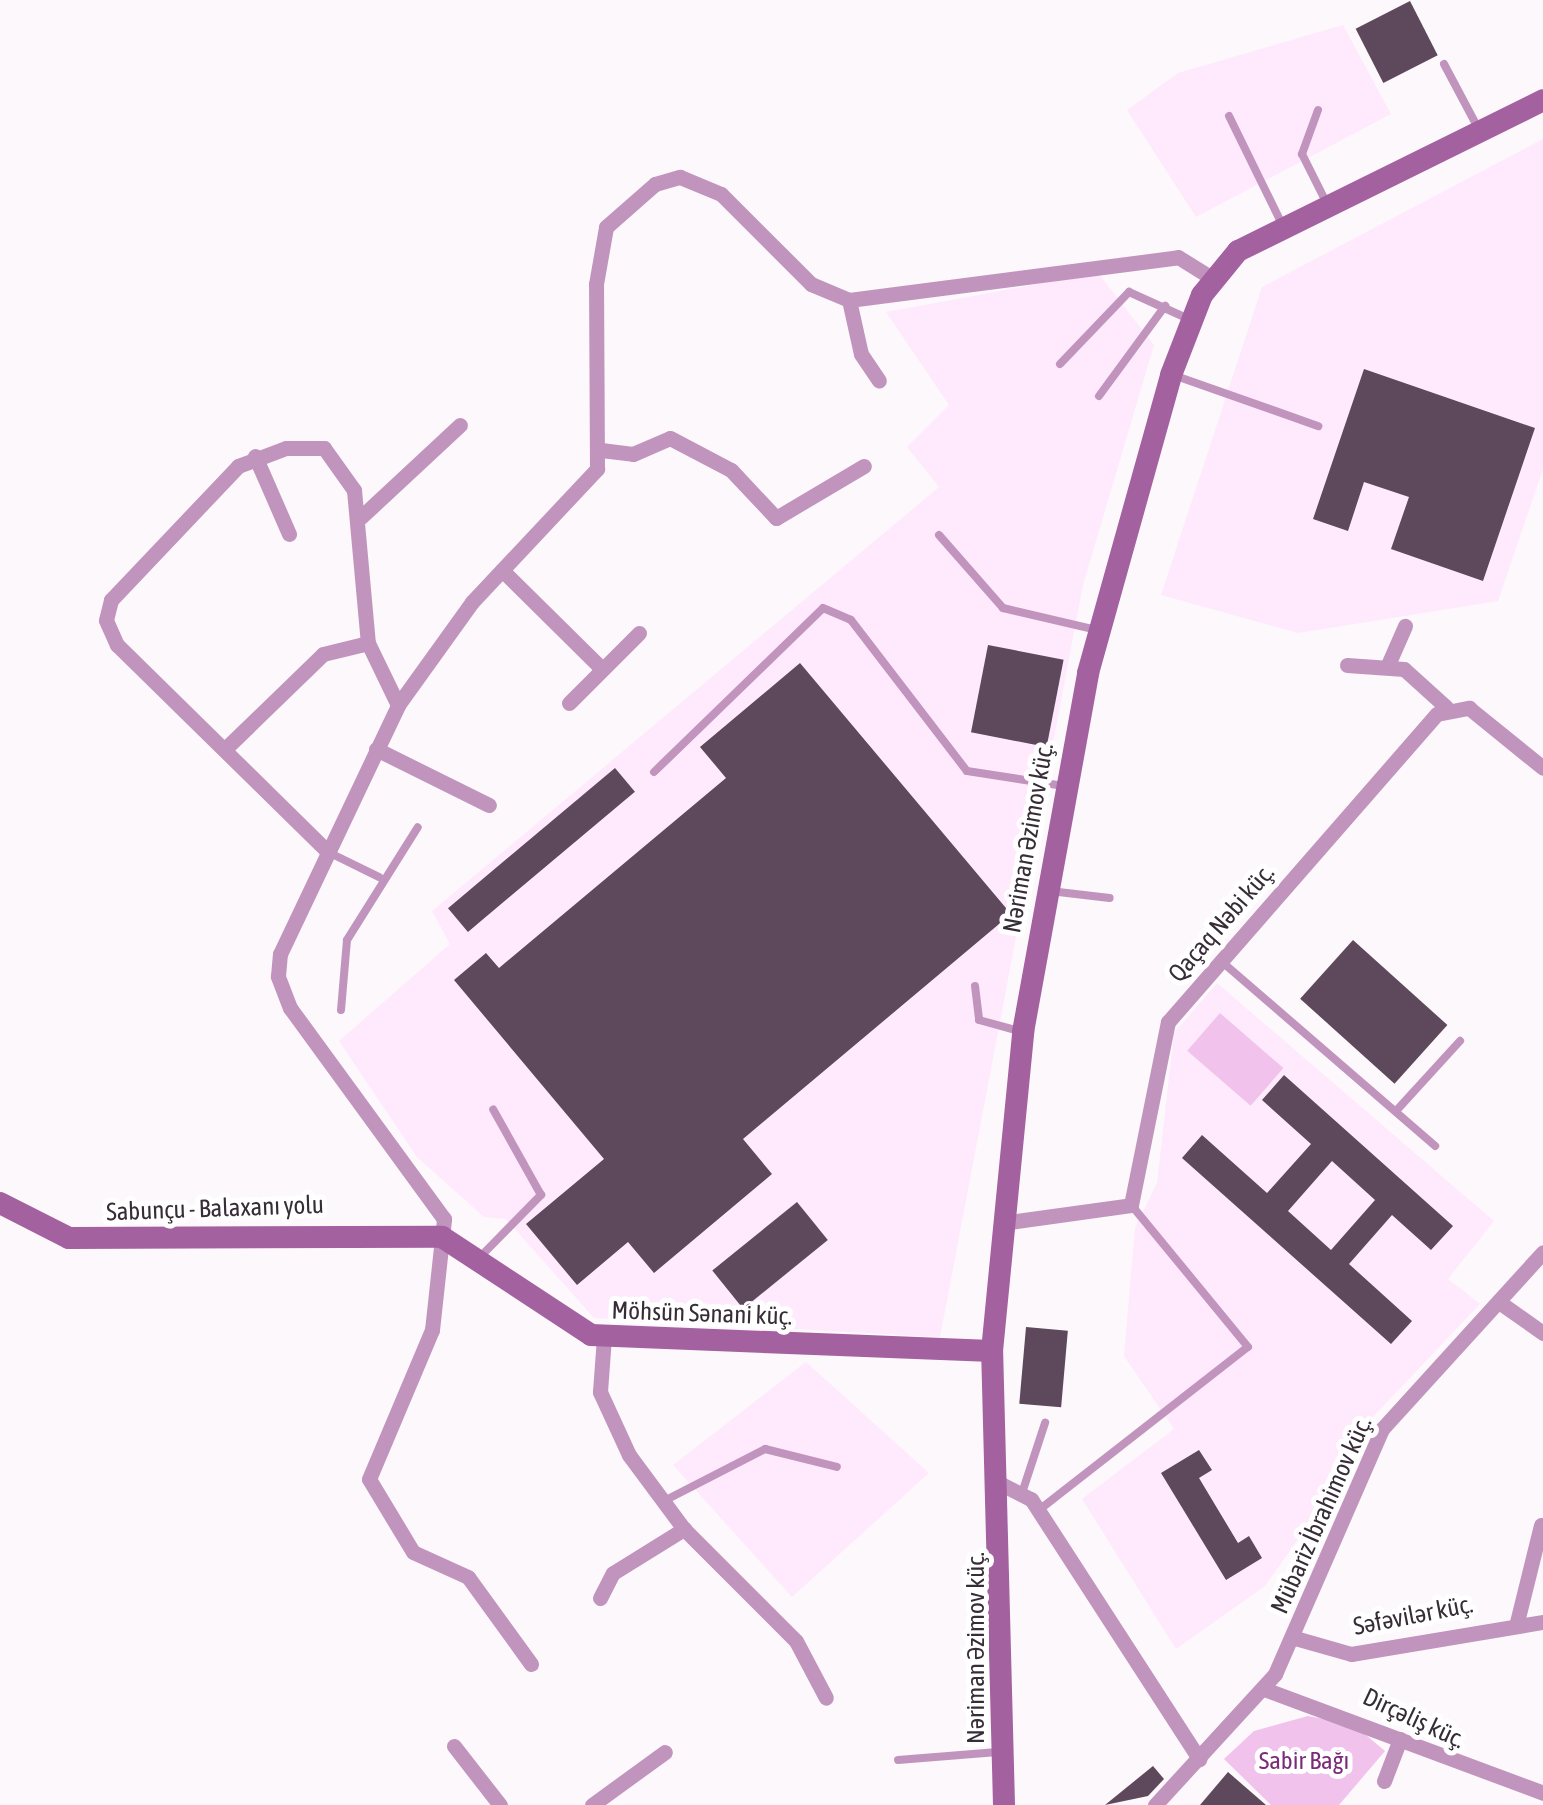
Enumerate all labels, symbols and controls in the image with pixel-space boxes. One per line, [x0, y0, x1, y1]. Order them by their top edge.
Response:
street label: Nəriman Əzimov küç. [997, 741, 1059, 935]
street label: Qaçaq Nəbi küç. [1162, 858, 1280, 988]
street label: Sabunçu - Balaxanı yolu [106, 1189, 324, 1227]
street label: Möhsün Sənani küç. [611, 1295, 793, 1331]
street label: Mübariz İbrahimov küç. [1264, 1412, 1378, 1618]
street label: Nəriman Əzimov küç. [960, 1552, 990, 1744]
street label: Səfəvilər küç. [1351, 1589, 1475, 1641]
street label: Dirçəliş küç. [1358, 1681, 1470, 1755]
park label: Sabir Bağı [1259, 1745, 1349, 1775]

